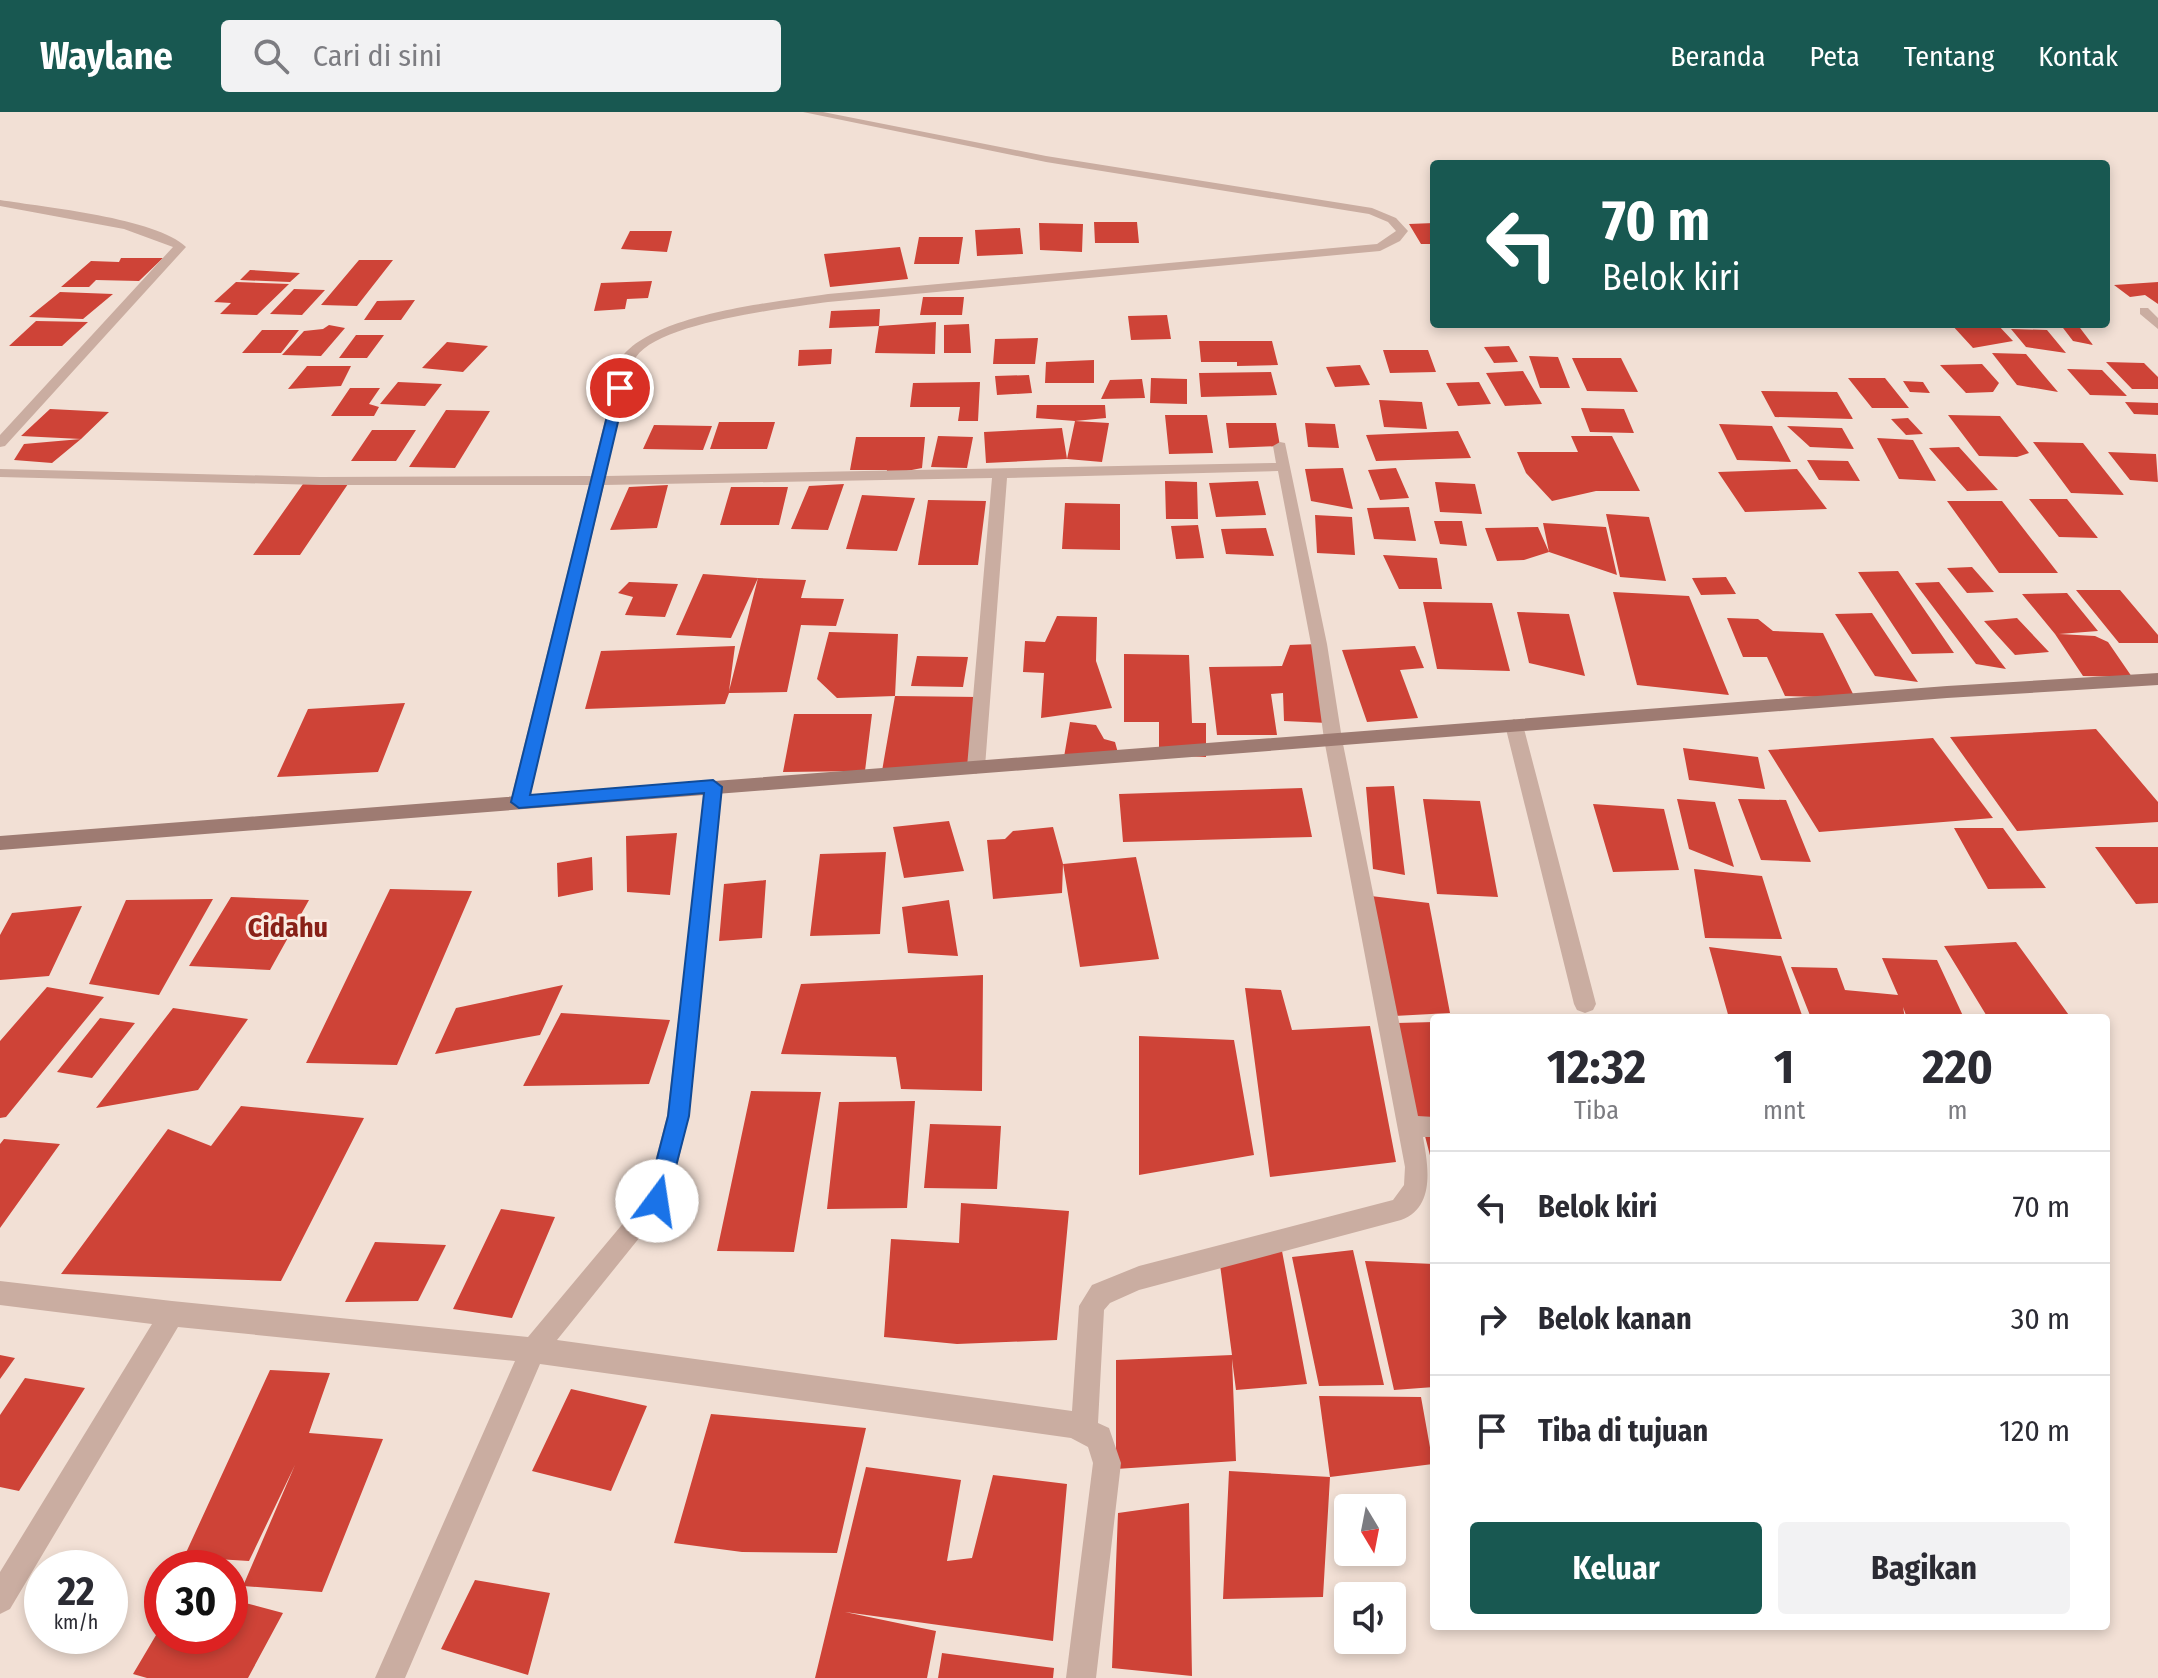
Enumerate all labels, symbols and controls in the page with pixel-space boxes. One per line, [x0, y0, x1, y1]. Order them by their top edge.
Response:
search box [221, 20, 781, 92]
text: Waylane [40, 33, 173, 79]
icon: search [249, 34, 293, 78]
text: Cari di sini [313, 38, 442, 74]
text: Beranda [1670, 40, 1765, 73]
text: Peta [1809, 40, 1860, 73]
text: Tentang [1904, 40, 1994, 73]
text: Kontak [2038, 40, 2118, 73]
text: 70 m [1602, 188, 1710, 255]
icon: left [1470, 192, 1574, 296]
text: Belok kiri [1602, 256, 1740, 300]
pin [586, 354, 654, 422]
icon: arrive [598, 366, 642, 410]
district label: Cidahu [248, 911, 328, 944]
text: 12:32 [1547, 1038, 1646, 1096]
text: 1 [1774, 1038, 1794, 1096]
text: 220 [1922, 1038, 1993, 1096]
text: Tiba [1574, 1095, 1619, 1126]
text: mnt [1763, 1095, 1805, 1126]
text: m [1948, 1095, 1968, 1126]
position arrow [615, 1159, 699, 1243]
icon: left [1470, 1185, 1514, 1229]
text: Belok kiri [1538, 1189, 1657, 1225]
text: 70 m [2012, 1189, 2070, 1225]
icon: right [1470, 1297, 1514, 1341]
text: Belok kanan [1538, 1301, 1692, 1337]
text: 30 m [2011, 1301, 2070, 1337]
icon: arrive [1470, 1409, 1514, 1453]
text: Tiba di tujuan [1538, 1413, 1708, 1449]
text: 120 m [1999, 1413, 2070, 1449]
north arrow [1334, 1494, 1406, 1566]
map controls [1334, 1494, 1406, 1654]
button: Keluar [1470, 1522, 1762, 1614]
button: Bagikan [1778, 1522, 2070, 1614]
speed limit sign: 30 [144, 1550, 248, 1654]
text: 22 [57, 1568, 95, 1616]
button: sound [1334, 1582, 1406, 1654]
text: km/h [54, 1610, 98, 1634]

